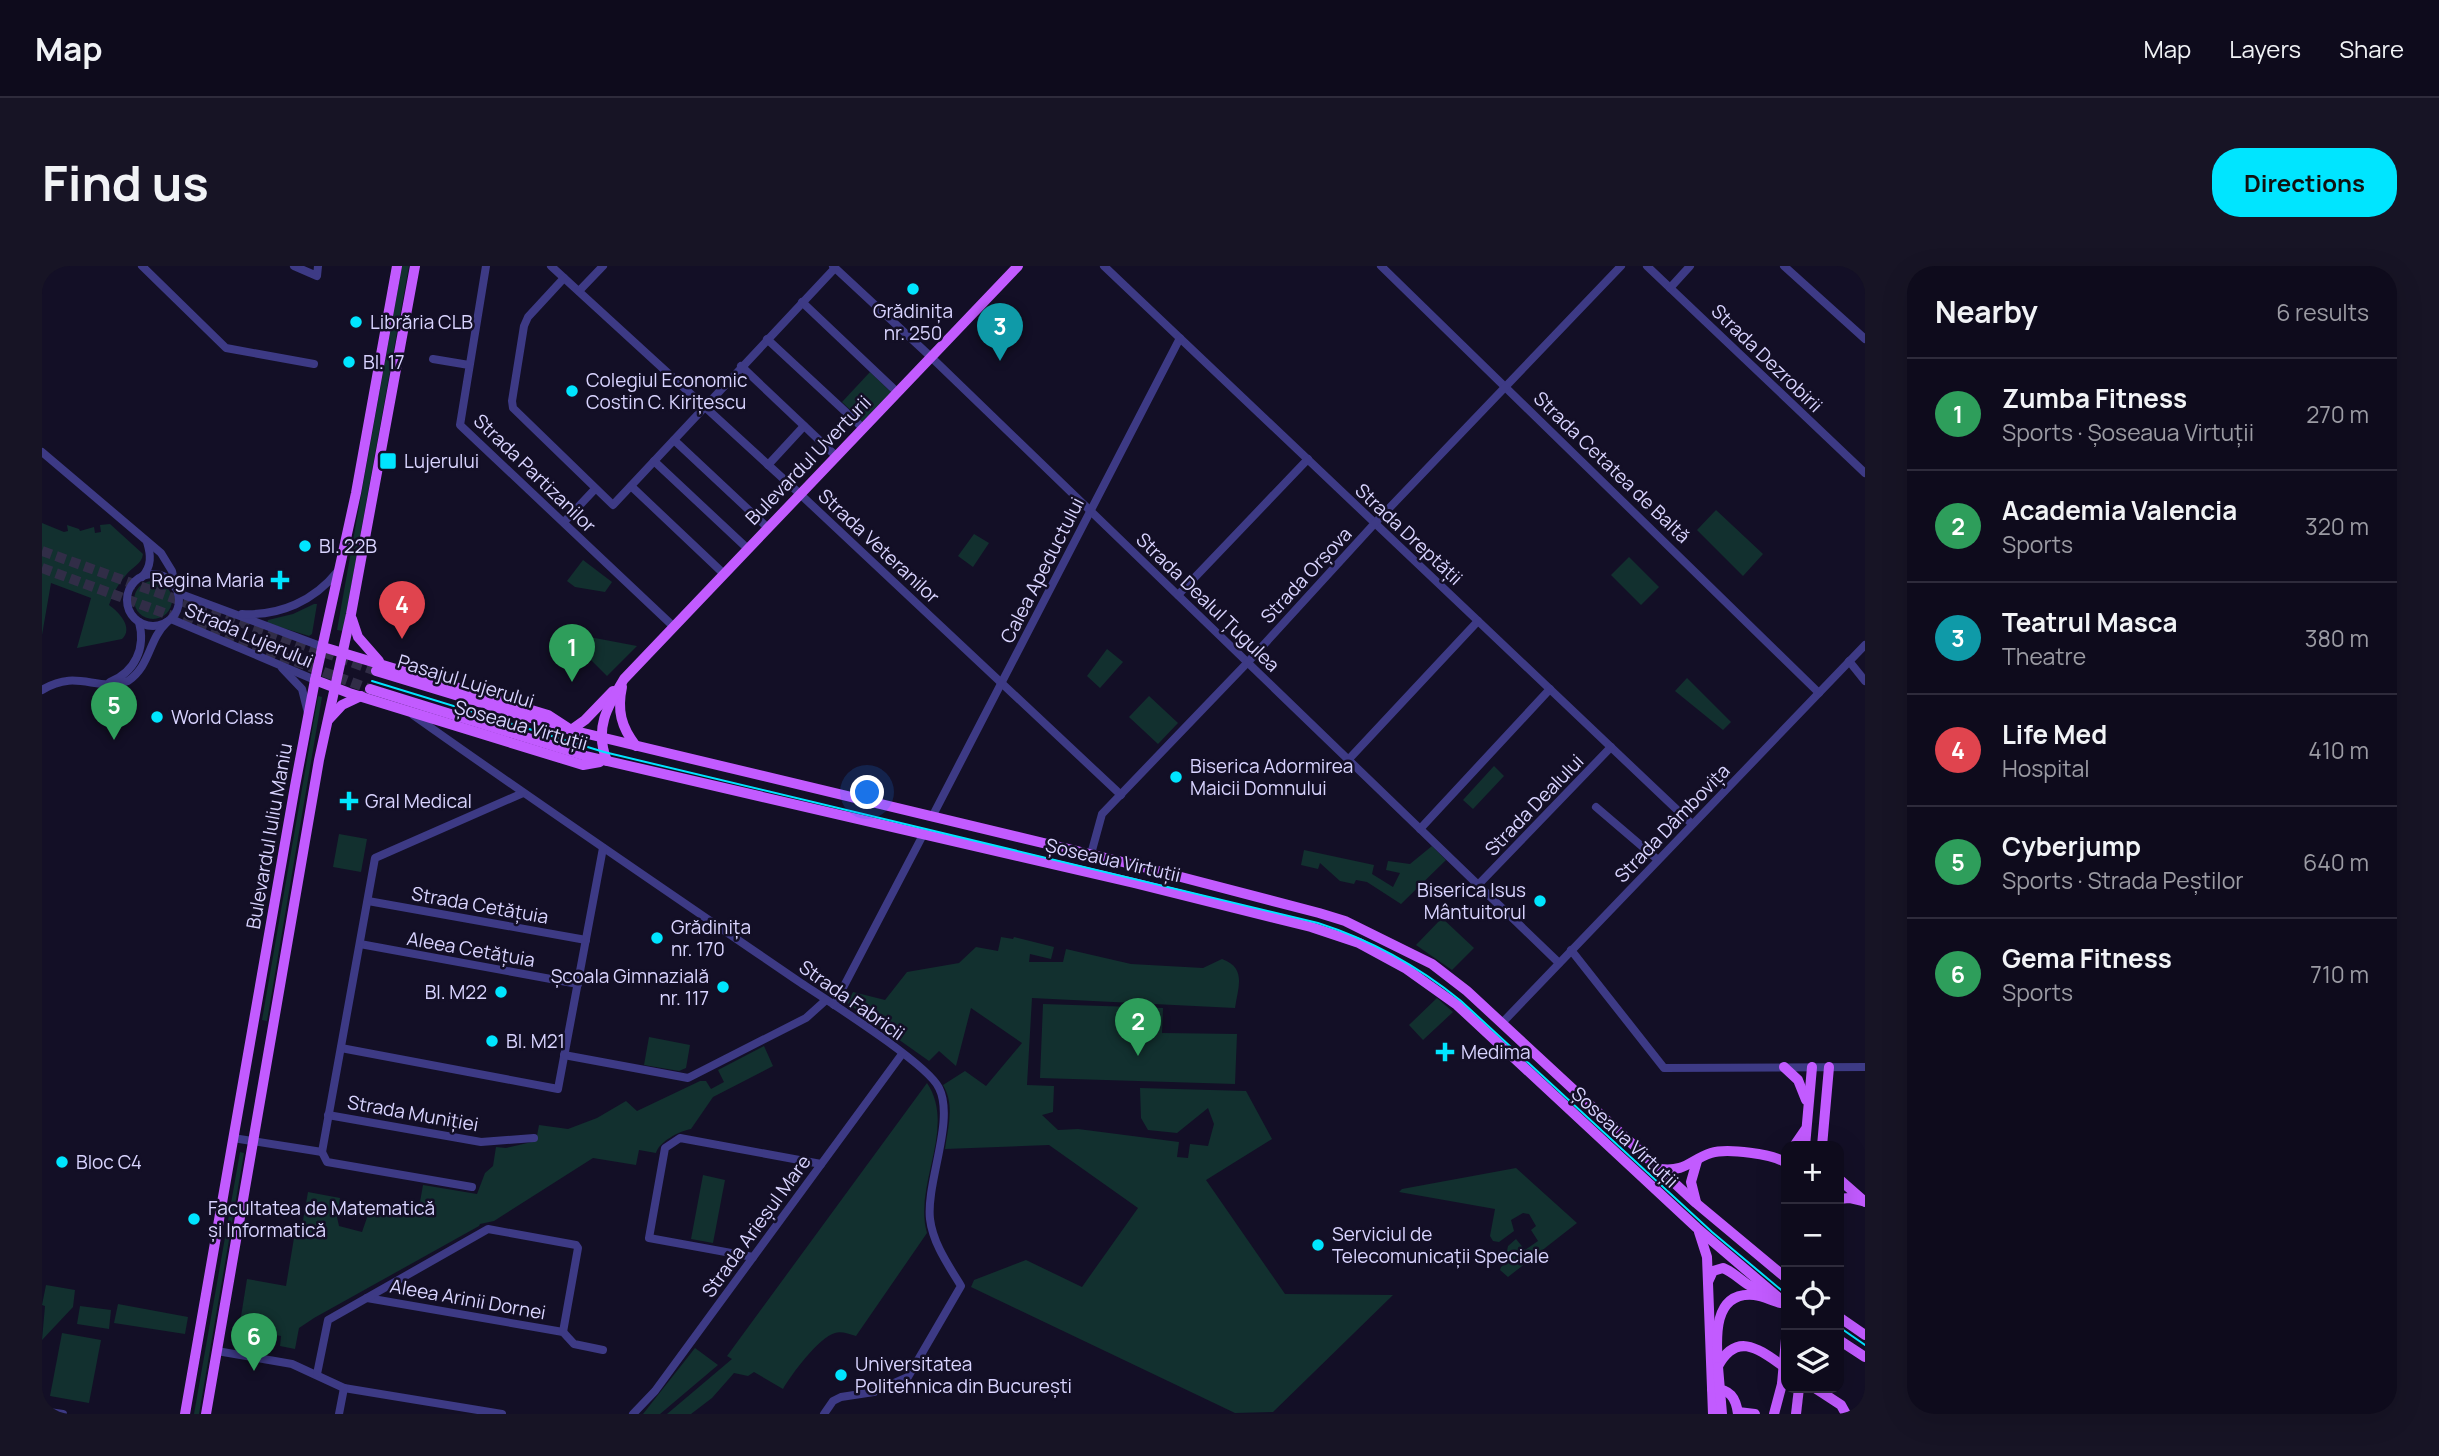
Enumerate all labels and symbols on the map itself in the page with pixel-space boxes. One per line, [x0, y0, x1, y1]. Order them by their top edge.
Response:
marker: Grădinița nr. 250 [905, 281, 921, 297]
place label: Grădinița nr. 250 [873, 298, 953, 346]
street label: Strada Dezrobirii [1706, 298, 1828, 418]
pin: 3 [977, 303, 1023, 361]
place label: Librăria CLB [370, 309, 473, 335]
marker: Librăria CLB [348, 314, 364, 330]
place label: Bl. 17 [363, 349, 405, 375]
marker: Bl. 17 [341, 354, 357, 370]
place label: Colegiul Economic Costin C. Kirițescu [586, 367, 747, 415]
marker: Colegiul Economic Costin C. Kirițescu [564, 383, 580, 399]
street label: Strada Cetatea de Baltă [1528, 385, 1696, 549]
street label: Bulevardul Uverturii [739, 390, 877, 530]
street label: Strada Partizanilor [468, 408, 602, 538]
place label: Lujerului [404, 448, 479, 474]
marker: Lujerului [378, 451, 398, 471]
street label: Strada Dreptății [1350, 477, 1468, 591]
street label: Strada Veteranilor [813, 483, 945, 609]
street label: Calea Apeductului [994, 493, 1090, 647]
street label: Strada Orșova [1255, 521, 1357, 629]
street label: Strada Dealul Țugulea [1131, 527, 1285, 677]
place label: Bl. 22B [319, 533, 377, 559]
marker: Bl. 22B [297, 538, 313, 554]
place label: Regina Maria [151, 567, 264, 593]
marker: Regina Maria [270, 570, 290, 590]
pin: 4 [379, 581, 425, 639]
street label: Strada Lujerului [181, 596, 317, 674]
pin: 1 [549, 624, 595, 682]
street label: Pasajul Lujerului [395, 648, 537, 714]
pin: 5 [91, 682, 137, 740]
street label: Șoseaua Virtuții [451, 694, 591, 756]
place label: World Class [171, 704, 274, 730]
marker: World Class [149, 709, 165, 725]
street label: Bulevardul Iuliu Maniu [240, 741, 298, 931]
street label: Strada Dealului [1479, 748, 1589, 862]
place label: Biserica Adormirea Maicii Domnului [1190, 753, 1353, 801]
street label: Strada Dâmbovița [1609, 758, 1735, 888]
marker: Biserica Adormirea Maicii Domnului [1168, 769, 1184, 785]
your location [850, 775, 884, 809]
place label: Gral Medical [365, 788, 472, 814]
marker: Gral Medical [339, 791, 359, 811]
street label: Șoseaua Virtuții [1043, 832, 1183, 888]
place label: Biserica Isus Mântuitorul [1417, 877, 1526, 925]
street label: Strada Cetățuia [409, 880, 551, 930]
marker: Biserica Isus Mântuitorul [1532, 893, 1548, 909]
place label: Grădinița nr. 170 [671, 914, 751, 962]
street label: Aleea Cetățuia [405, 925, 537, 973]
marker: Grădinița nr. 170 [649, 930, 665, 946]
street label: Strada Fabricii [794, 954, 910, 1046]
place label: Școala Gimnazială nr. 117 [551, 963, 709, 1011]
place label: Bl. M22 [425, 979, 487, 1005]
marker: Școala Gimnazială nr. 117 [715, 979, 731, 995]
marker: Bl. M22 [493, 984, 509, 1000]
pin: 2 [1115, 998, 1161, 1056]
place label: Bl. M21 [506, 1028, 565, 1054]
marker: Bl. M21 [484, 1033, 500, 1049]
place label: Medima [1461, 1039, 1530, 1065]
marker: Medima [1435, 1042, 1455, 1062]
street label: Șoseaua Virtuții [1566, 1081, 1684, 1193]
street label: Strada Muniției [345, 1089, 481, 1137]
place label: Bloc C4 [76, 1149, 142, 1175]
street label: Strada Arieșul Mare [695, 1150, 817, 1302]
marker: Bloc C4 [54, 1154, 70, 1170]
place label: Facultatea de Matematică și Informatică [208, 1195, 435, 1243]
marker: Facultatea de Matematică și Informatică [186, 1211, 202, 1227]
place label: Serviciul de Telecomunicații Speciale [1332, 1221, 1549, 1269]
marker: Serviciul de Telecomunicații Speciale [1310, 1237, 1326, 1253]
street label: Aleea Arinii Dornei [388, 1273, 548, 1325]
pin: 6 [231, 1313, 277, 1371]
place label: Universitatea Politehnica din București [855, 1351, 1072, 1399]
marker: Universitatea Politehnica din București [833, 1367, 849, 1383]

